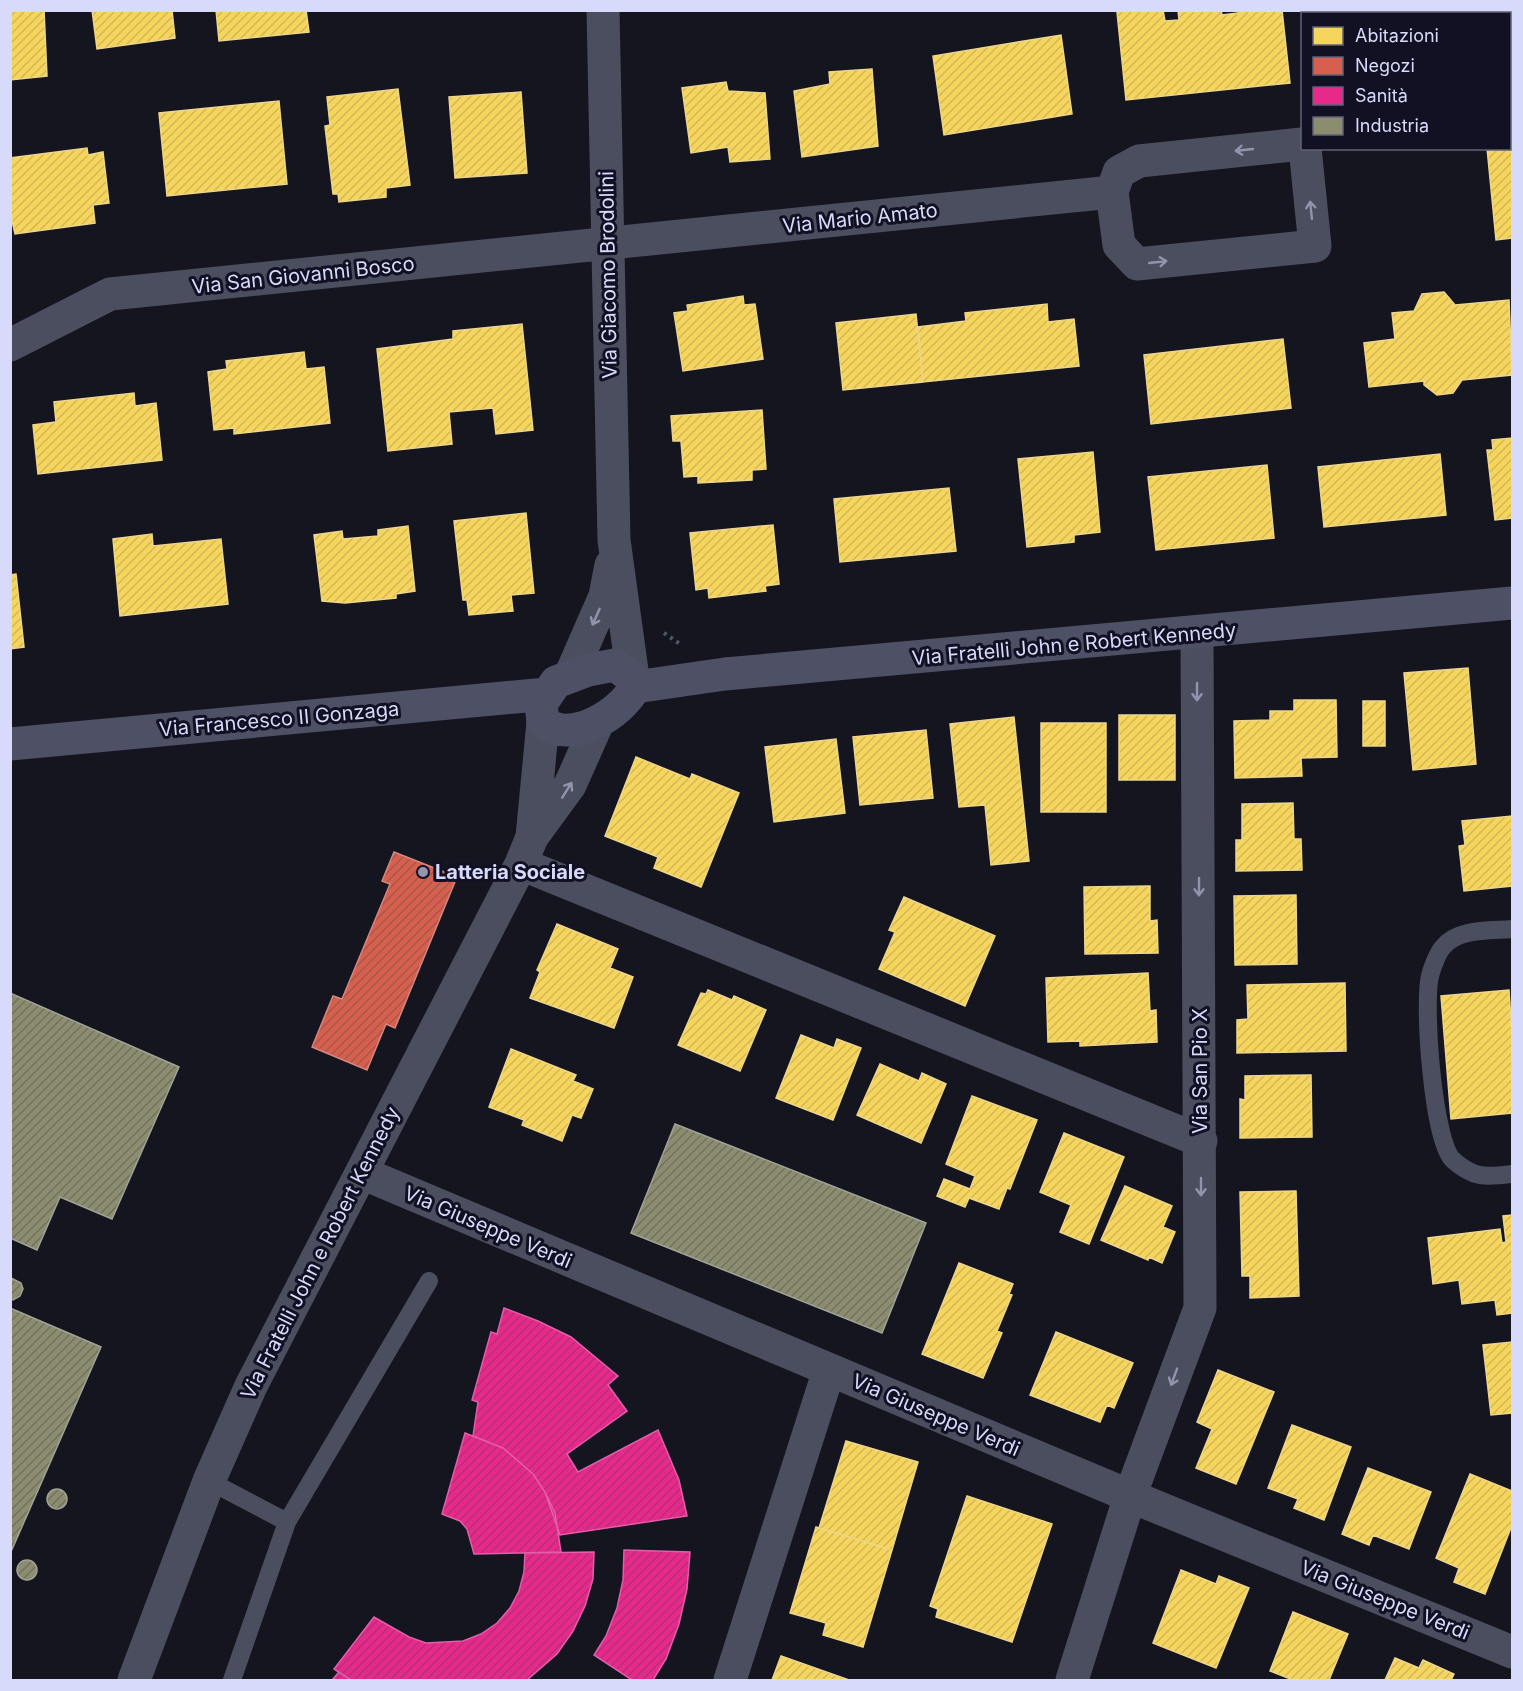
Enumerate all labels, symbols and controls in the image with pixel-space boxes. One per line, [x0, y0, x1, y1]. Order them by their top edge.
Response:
legend [1301, 12, 1511, 150]
text: Abitazioni [1355, 25, 1439, 46]
text: Negozi [1355, 55, 1415, 76]
text: Sanità [1355, 85, 1408, 106]
text: Industria [1355, 115, 1429, 136]
one-way arrow [1235, 145, 1255, 156]
street label: Via Giacomo Brodolini [594, 171, 622, 379]
street label: Via Mario Amato [781, 198, 939, 238]
one-way arrow [1306, 200, 1317, 220]
street label: Via San Giovanni Bosco [190, 251, 416, 299]
one-way arrow [1147, 256, 1167, 267]
one-way arrow [589, 607, 601, 625]
street label: Via Fratelli John e Robert Kennedy [911, 618, 1237, 670]
one-way arrow [1191, 681, 1203, 701]
street label: Via Francesco II Gonzaga [158, 697, 400, 741]
one-way arrow [561, 782, 573, 799]
place label: Latteria Sociale [435, 860, 585, 884]
marker: Latteria Sociale [416, 865, 430, 879]
one-way arrow [1193, 876, 1205, 896]
street label: Via San Pio X [1188, 1008, 1212, 1134]
street label: Via Fratelli John e Robert Kennedy [235, 1103, 405, 1403]
one-way arrow [1195, 1176, 1207, 1196]
street label: Via Giuseppe Verdi [401, 1181, 575, 1273]
one-way arrow [1168, 1367, 1179, 1386]
street label: Via Giuseppe Verdi [849, 1369, 1023, 1461]
street label: Via Giuseppe Verdi [1297, 1555, 1473, 1645]

